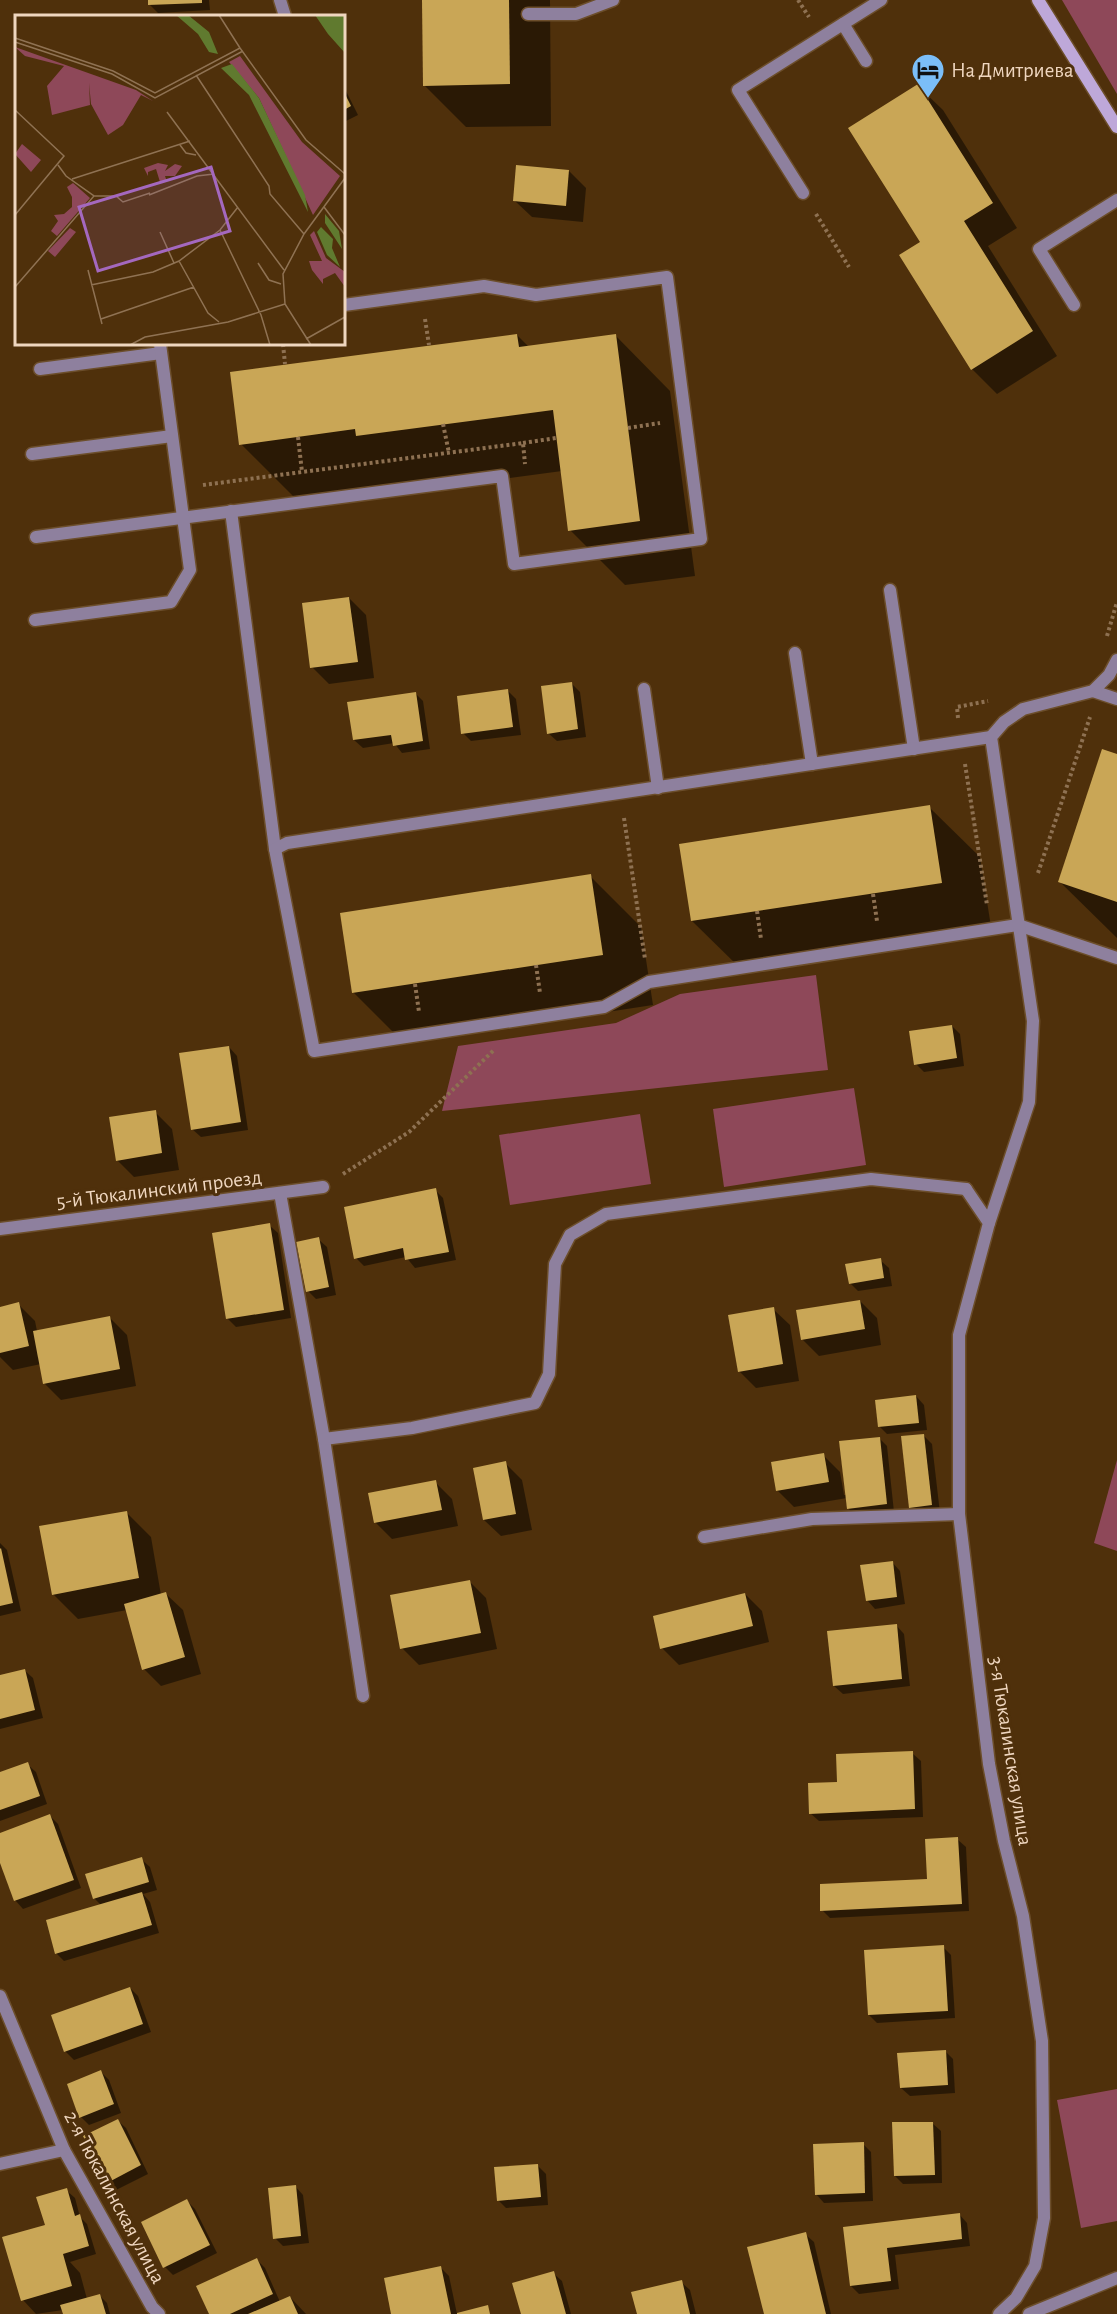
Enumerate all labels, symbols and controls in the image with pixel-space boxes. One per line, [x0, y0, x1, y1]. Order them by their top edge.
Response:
inset map [15, 15, 345, 345]
hotel icon: На Дмитриева [910, 52, 946, 99]
place label: На Дмитриева [951, 60, 1074, 81]
street label: 5-й Тюкалинский проезд [55, 1166, 263, 1213]
street label: 3-я Тюкалинская улица [985, 1655, 1036, 1848]
street label: 2-я Тюкалинская улица [60, 2107, 169, 2287]

